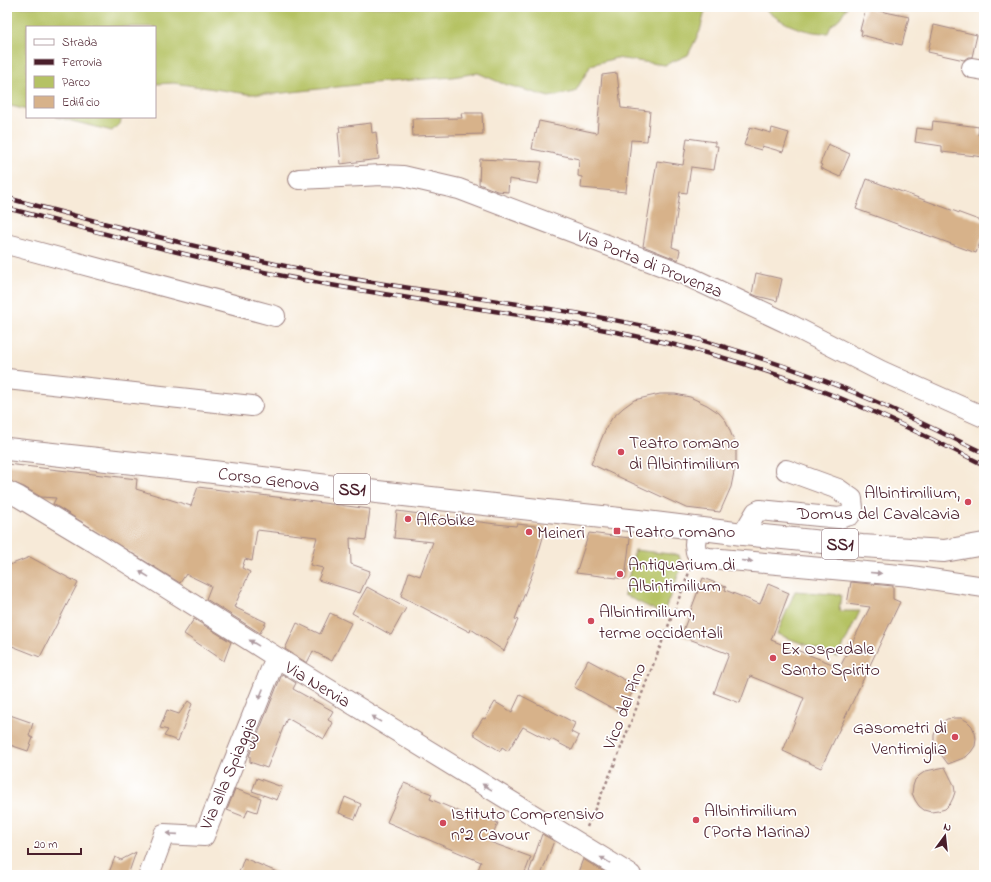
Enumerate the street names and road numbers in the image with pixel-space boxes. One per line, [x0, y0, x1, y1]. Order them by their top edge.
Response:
street label: Via Porta di Provenza [572, 223, 726, 306]
street label: Corso Genova [216, 462, 321, 500]
road number: SS1 [334, 474, 370, 504]
road number: SS1 [822, 529, 858, 559]
street label: Via Nervia [278, 655, 355, 716]
street label: Vico del Pino [597, 660, 654, 755]
street label: Via alla Spiaggia [194, 713, 266, 836]

